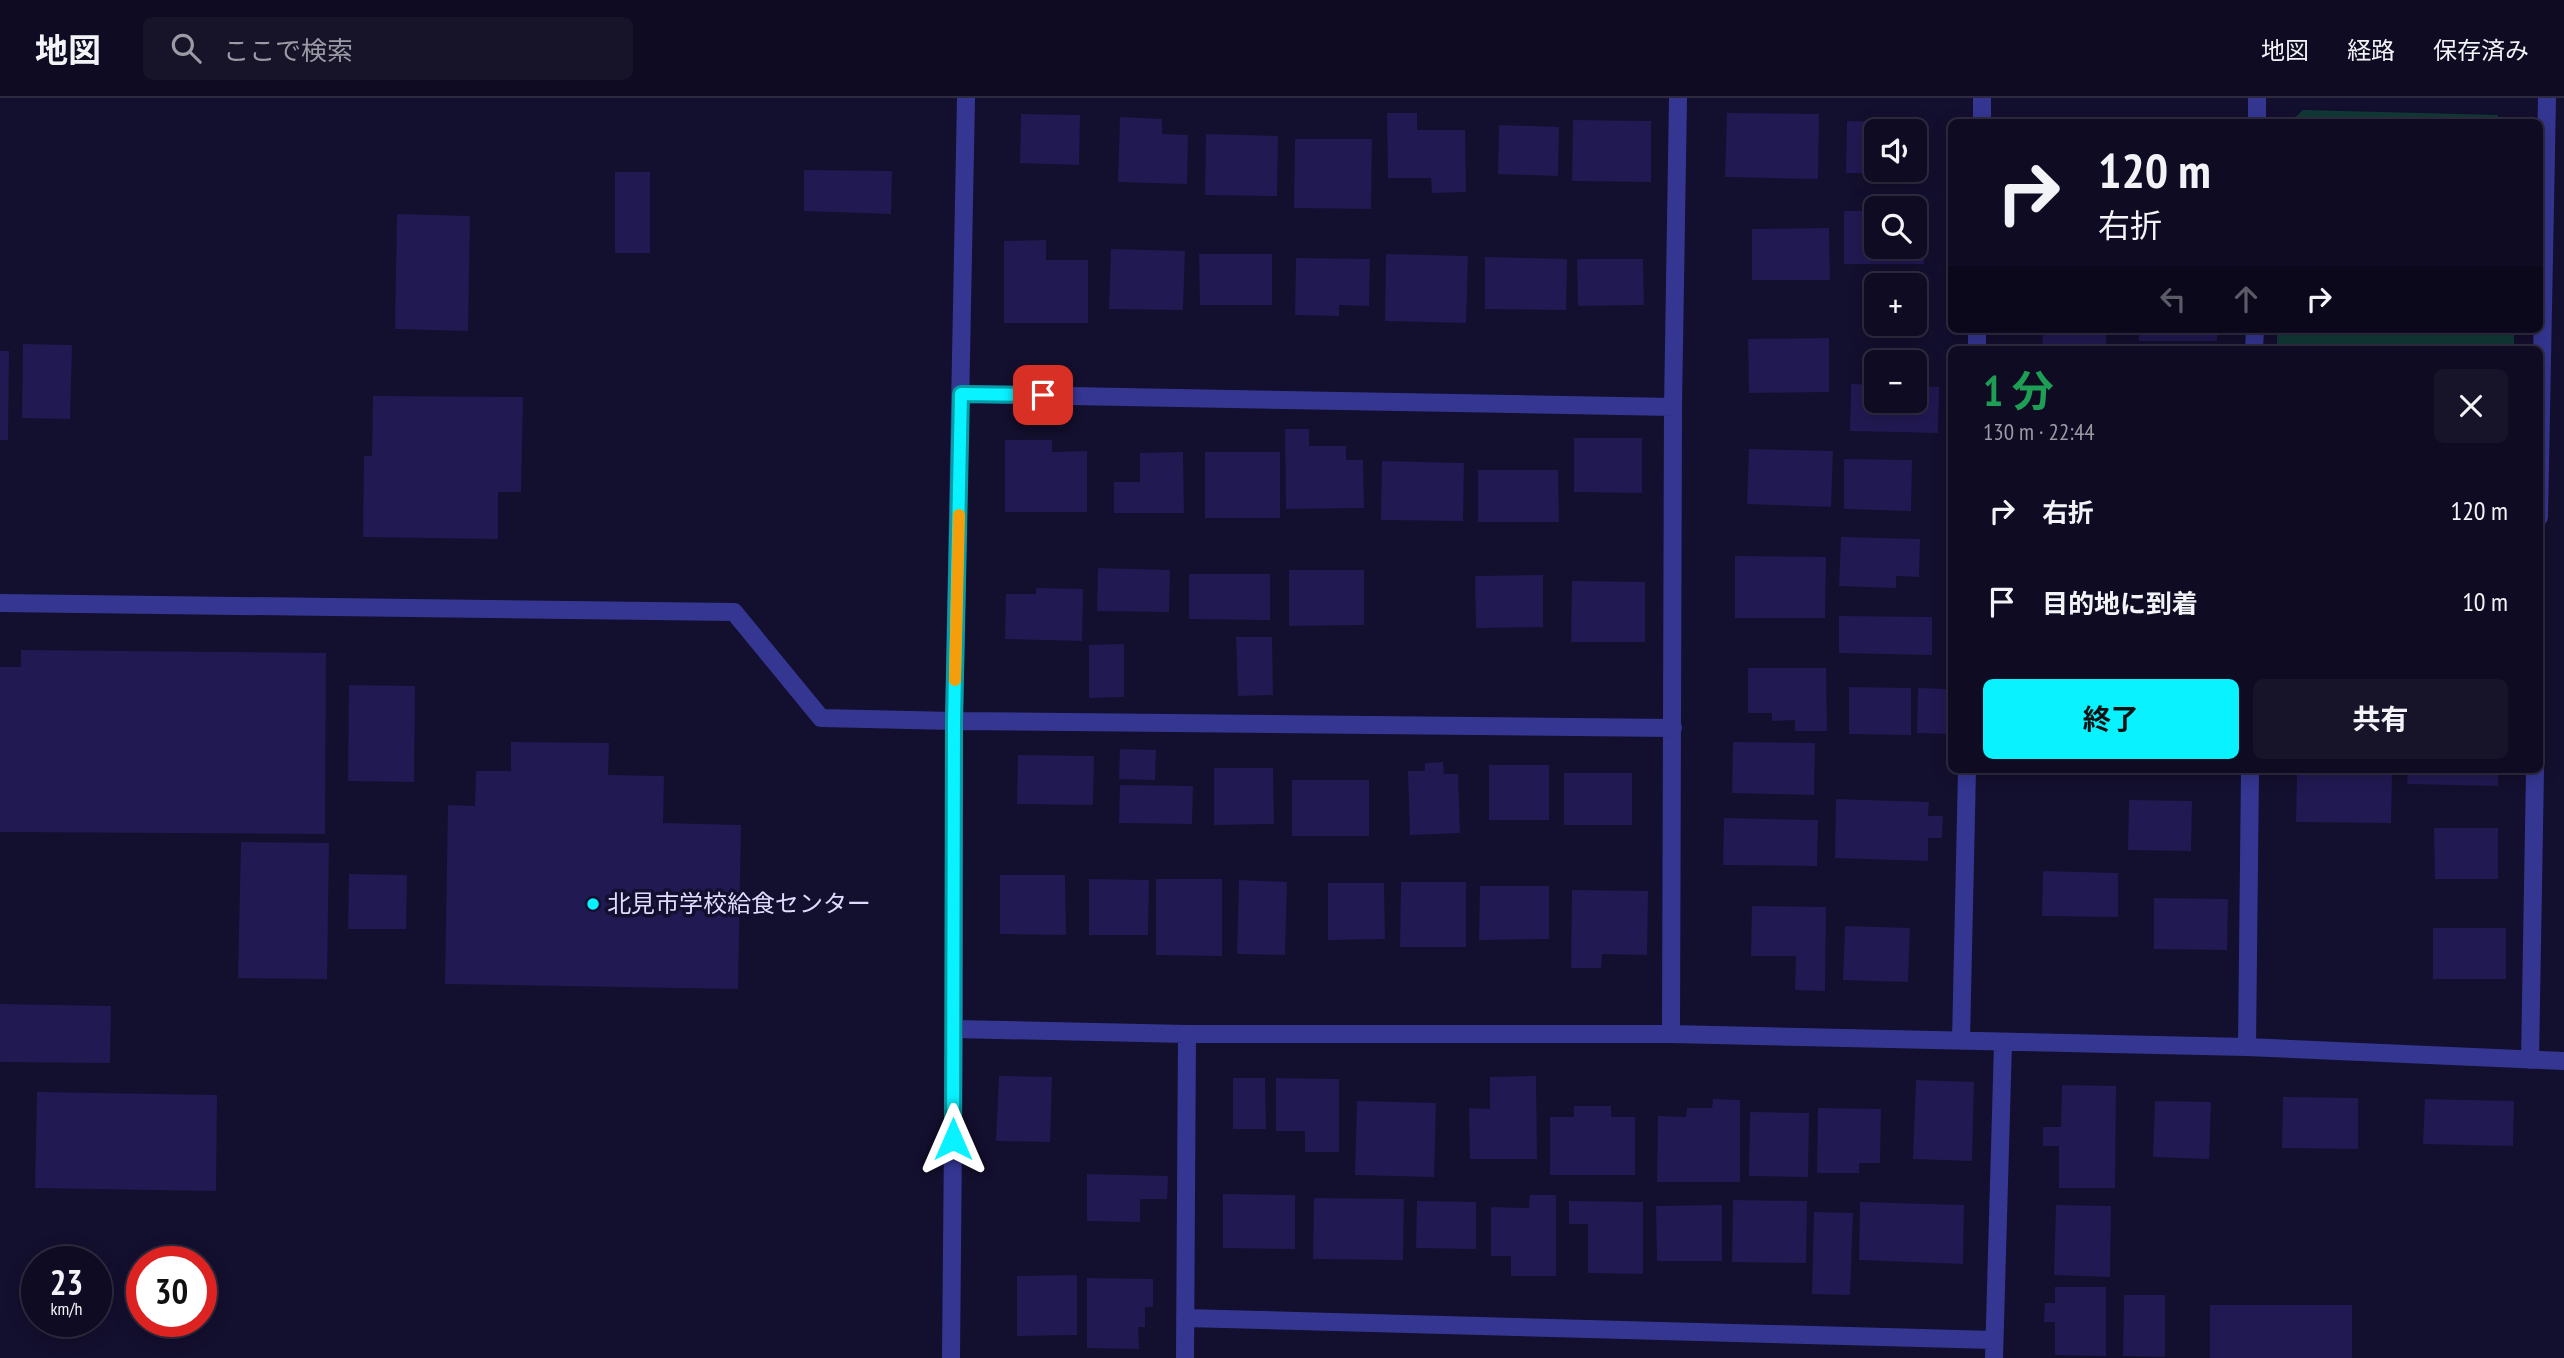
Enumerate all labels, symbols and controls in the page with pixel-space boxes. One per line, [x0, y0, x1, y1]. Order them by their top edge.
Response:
search box [143, 17, 633, 80]
text: 地図 [35, 28, 101, 71]
icon: search [167, 29, 205, 67]
text: ここで検索 [223, 34, 353, 67]
text: 地図 [2261, 35, 2309, 66]
text: 経路 [2347, 35, 2395, 66]
text: 保存済み [2433, 35, 2529, 66]
map controls [1864, 119, 1927, 413]
button: sound [1864, 119, 1927, 182]
text: 120 m [2098, 138, 2211, 202]
icon: right [1983, 147, 2074, 238]
button: search [1864, 196, 1927, 259]
text: 右折 [2098, 204, 2162, 246]
button: + [1864, 273, 1927, 336]
icon: left [2154, 280, 2192, 318]
icon: ahead [2227, 280, 2265, 318]
icon: right [2300, 280, 2338, 318]
button: − [1864, 350, 1927, 413]
text: 1 分 [1983, 363, 2054, 418]
pin [1013, 365, 1073, 425]
button: close [2434, 369, 2508, 443]
icon: arrive [1024, 376, 1062, 414]
text: 130 m · 22:44 [1983, 417, 2095, 446]
icon: right [1983, 492, 2021, 530]
text: 120 m [2450, 494, 2508, 527]
text: 右折 [2042, 496, 2094, 529]
icon: arrive [1983, 583, 2021, 621]
text: 10 m [2462, 585, 2508, 618]
text: 目的地に到着 [2042, 587, 2198, 620]
button: 終了 [1983, 679, 2239, 759]
button: 共有 [2253, 679, 2508, 759]
place label: 北見市学校給食センター [607, 888, 871, 919]
marker: 北見市学校給食センター [585, 896, 601, 912]
position arrow [916, 1102, 990, 1176]
speed limit sign: 30 [126, 1246, 217, 1337]
text: 23 [50, 1259, 83, 1305]
text: km/h [51, 1297, 82, 1320]

